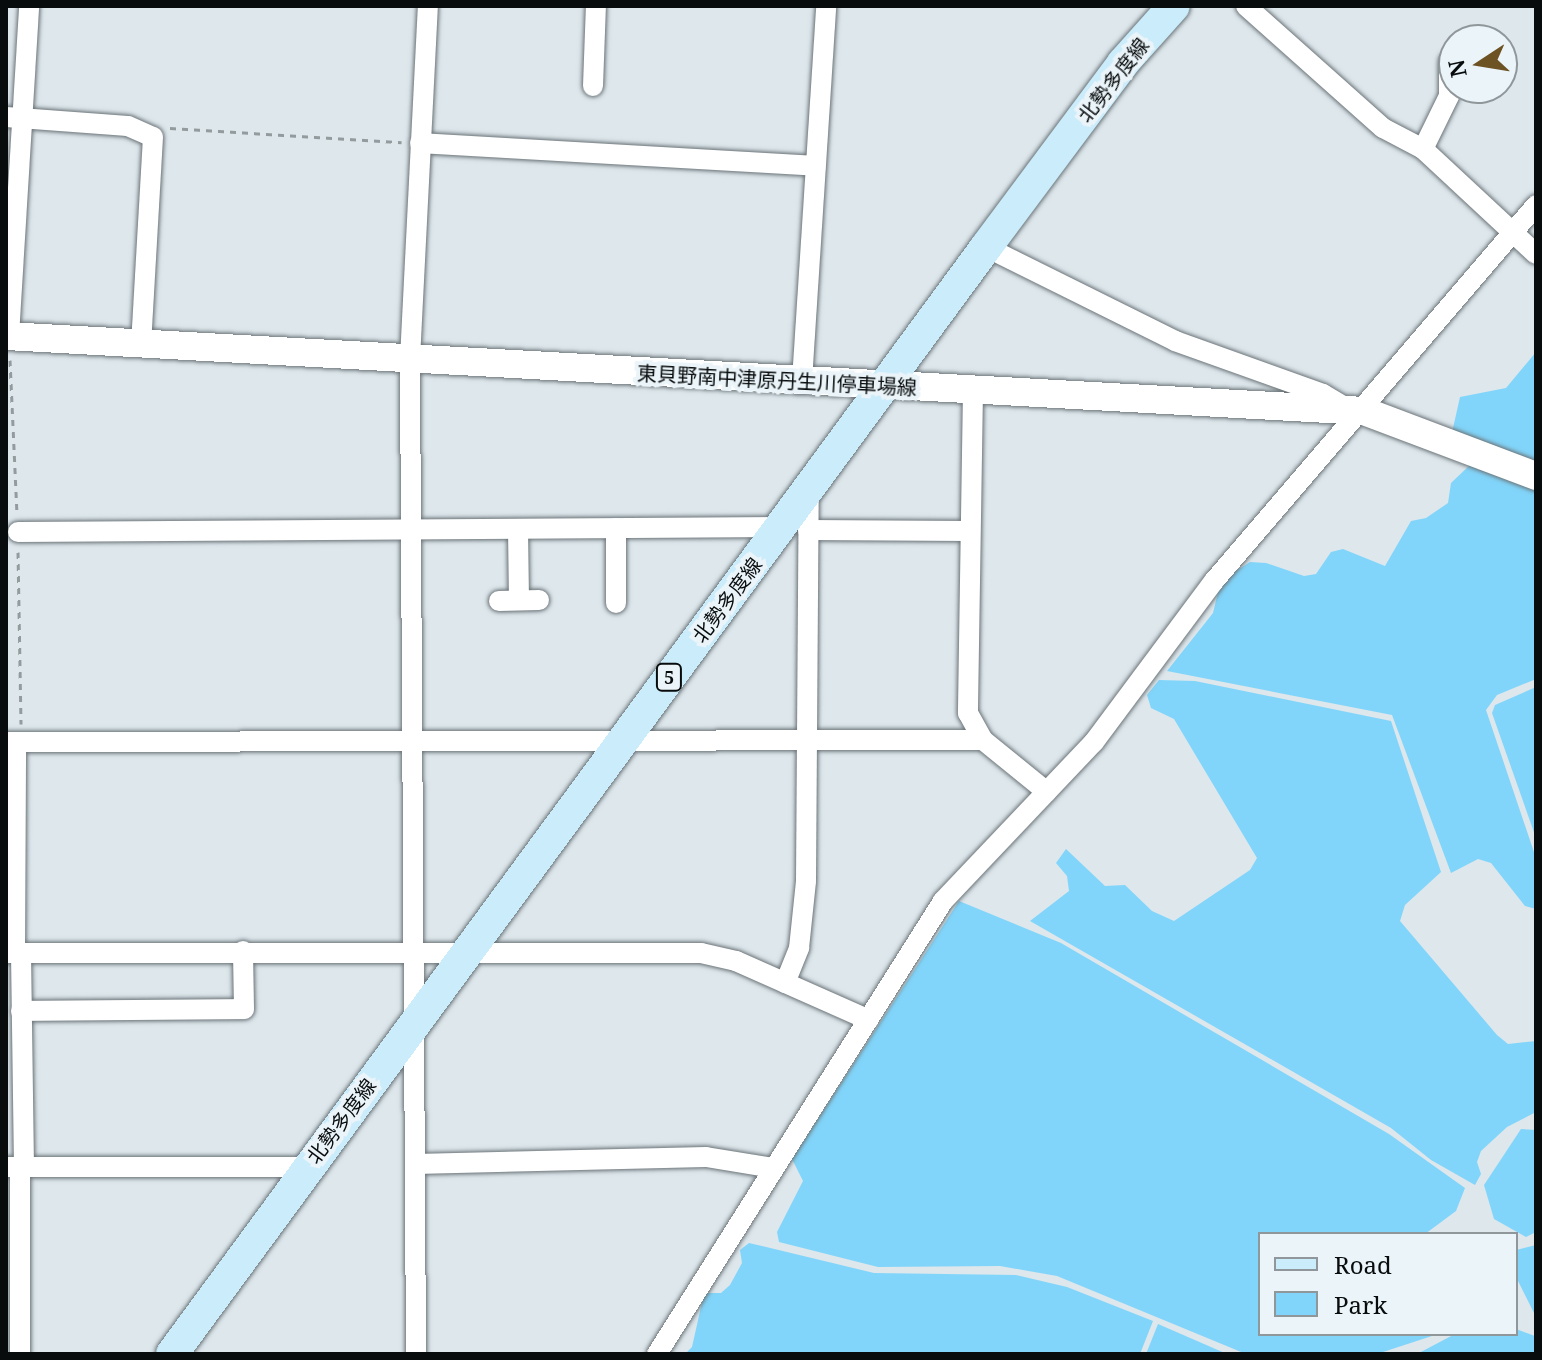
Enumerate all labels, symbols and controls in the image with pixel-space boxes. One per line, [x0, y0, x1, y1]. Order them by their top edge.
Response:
north arrow [1438, 24, 1518, 104]
street label: 北勢多度線 [1073, 33, 1153, 127]
text: N [1440, 57, 1473, 80]
street label: 東貝野南中津原丹生川停車場線 [637, 361, 917, 399]
street label: 北勢多度線 [687, 553, 767, 647]
road number: 5 [655, 663, 683, 691]
street label: 北勢多度線 [301, 1074, 381, 1168]
legend [1258, 1232, 1518, 1336]
text: Road [1334, 1248, 1392, 1281]
text: Park [1334, 1288, 1387, 1321]

